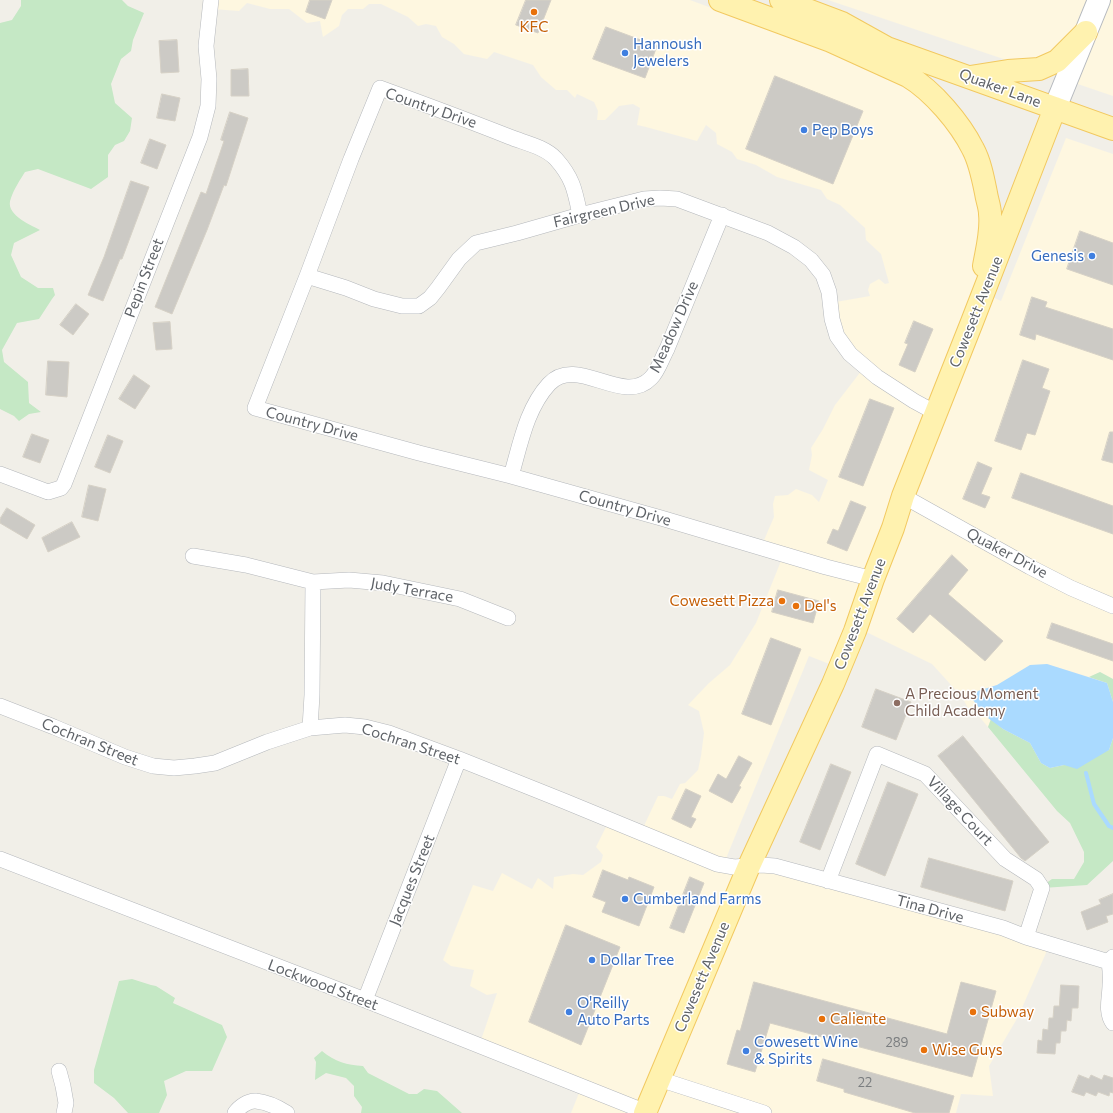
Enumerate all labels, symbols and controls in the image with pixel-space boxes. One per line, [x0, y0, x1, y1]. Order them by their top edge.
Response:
marker: KFC [529, 7, 539, 17]
place label: KFC [520, 18, 548, 36]
place label: Hannoush Jewelers [633, 35, 702, 70]
marker: Hannoush Jewelers [620, 48, 630, 58]
street label: Quaker Lane [957, 65, 1043, 111]
street label: Country Drive [383, 84, 479, 132]
place label: Pep Boys [812, 121, 874, 139]
marker: Pep Boys [799, 125, 809, 135]
street label: Fairgreen Drive [552, 191, 656, 231]
street label: Pepin Street [121, 236, 167, 320]
place label: Genesis [1031, 247, 1084, 265]
marker: Genesis [1087, 251, 1097, 261]
street label: Cowesett Avenue [945, 254, 1007, 370]
street label: Meadow Drive [646, 278, 702, 376]
street label: Country Drive [264, 403, 360, 445]
street label: Country Drive [577, 486, 673, 530]
street label: Quaker Drive [963, 524, 1051, 582]
street label: Cowesett Avenue [830, 555, 890, 673]
street label: Judy Terrace [369, 574, 455, 606]
place label: Cowesett Pizza [670, 592, 774, 610]
marker: Cowesett Pizza [777, 596, 787, 606]
place label: Del's [804, 597, 837, 615]
marker: Del's [791, 601, 801, 611]
place label: A Precious Moment Child Academy [905, 685, 1039, 720]
marker: A Precious Moment Child Academy [892, 698, 902, 708]
street label: Cochran Street [39, 714, 141, 770]
street label: Cochran Street [359, 720, 463, 768]
street label: Village Court [923, 773, 997, 849]
street label: Jacques Street [386, 832, 438, 928]
place label: Cumberland Farms [633, 890, 761, 908]
street label: Tina Drive [894, 891, 966, 927]
marker: Cumberland Farms [620, 894, 630, 904]
street label: Cowesett Avenue [671, 919, 733, 1035]
place label: Dollar Tree [600, 951, 674, 969]
marker: Dollar Tree [587, 955, 597, 965]
street label: Lockwood Street [265, 956, 381, 1014]
place label: O'Reilly Auto Parts [577, 994, 650, 1029]
place label: Subway [981, 1003, 1034, 1021]
marker: O'Reilly Auto Parts [564, 1007, 574, 1017]
marker: Subway [968, 1007, 978, 1017]
place label: Caliente [830, 1010, 886, 1028]
marker: Caliente [817, 1014, 827, 1024]
place label: Cowesett Wine & Spirits [754, 1033, 858, 1068]
house number: 289 [886, 1035, 908, 1051]
place label: Wise Guys [932, 1041, 1003, 1059]
marker: Wise Guys [919, 1045, 929, 1055]
marker: Cowesett Wine & Spirits [741, 1046, 751, 1056]
house number: 22 [858, 1075, 872, 1091]

